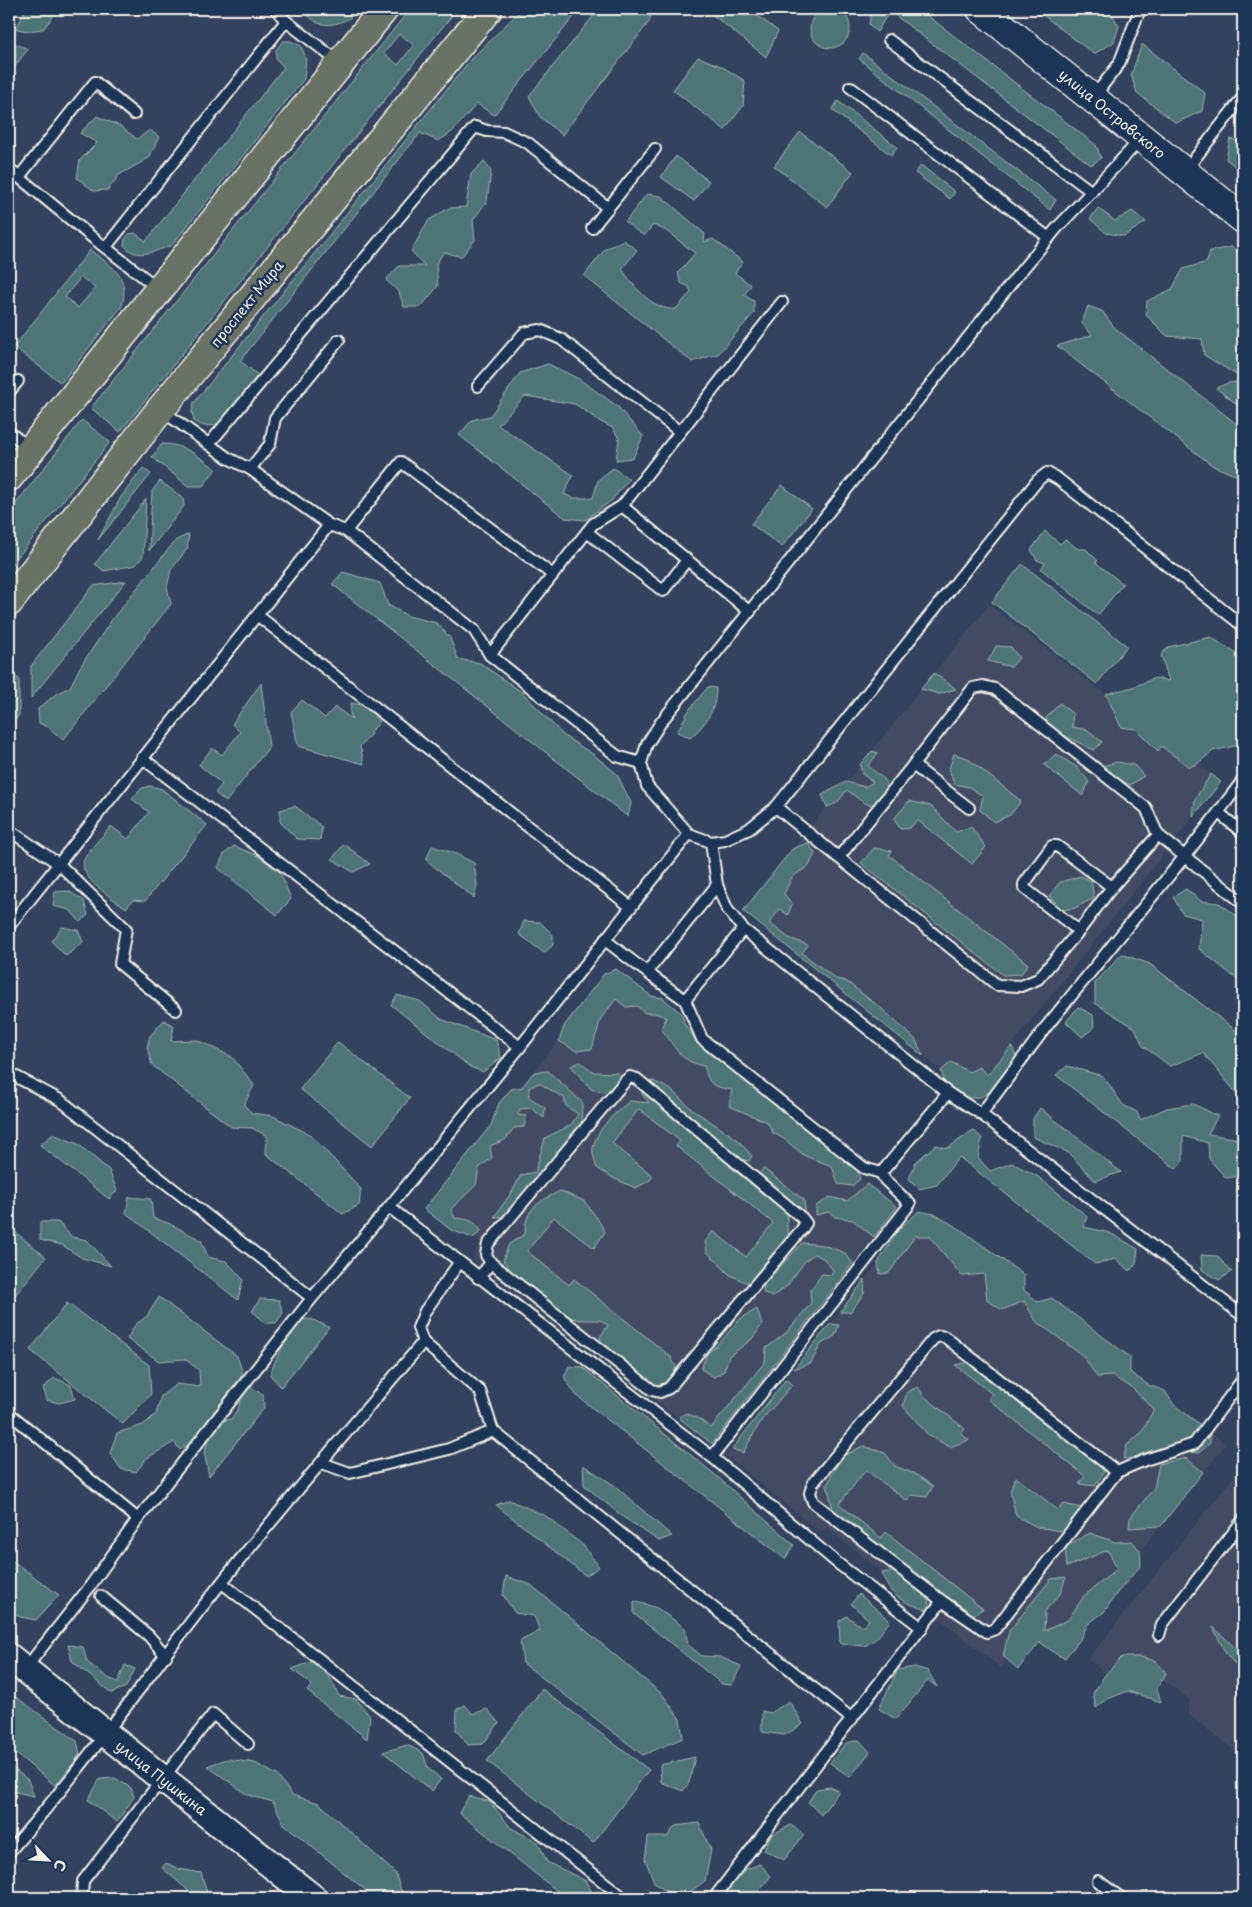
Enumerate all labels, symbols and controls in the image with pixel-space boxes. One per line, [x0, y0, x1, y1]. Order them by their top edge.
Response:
street label: улица Островского [1054, 64, 1170, 163]
street label: проспект Мира [205, 256, 288, 352]
street label: улица Пушкина [111, 1735, 212, 1820]
north arrow [22, 1834, 72, 1884]
text: С [48, 1856, 72, 1875]

